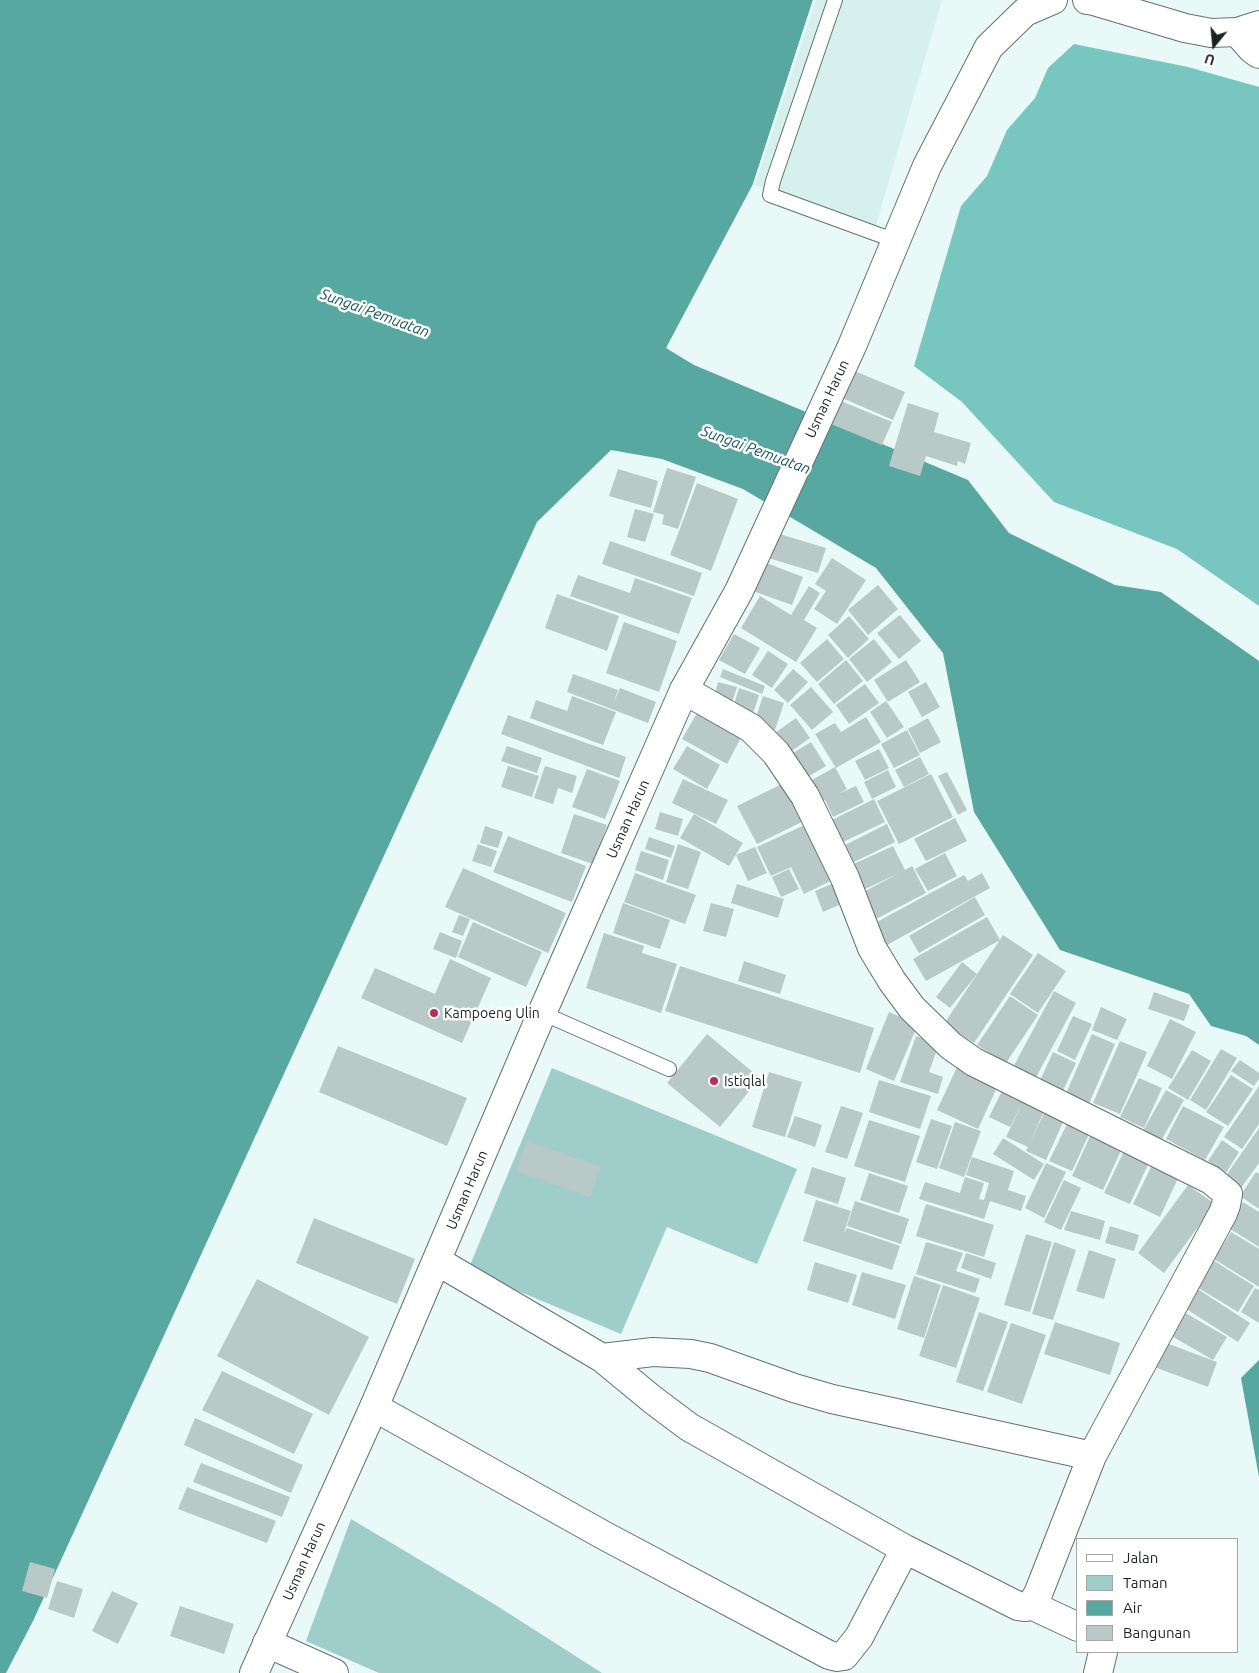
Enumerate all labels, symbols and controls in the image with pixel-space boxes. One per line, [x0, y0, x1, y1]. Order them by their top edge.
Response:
north arrow [1189, 20, 1239, 70]
text: U [1203, 50, 1217, 68]
water label: Sungai Pemuatan [318, 285, 432, 341]
street label: Usman Harun [802, 357, 852, 441]
water label: Sungai Pemuatan [699, 422, 813, 478]
street label: Usman Harun [603, 777, 653, 861]
place label: Kampoeng Ulin [444, 1005, 540, 1021]
marker: Kampoeng Ulin [428, 1007, 440, 1019]
place label: Istiqlal [724, 1073, 765, 1089]
marker: Istiqlal [708, 1075, 720, 1087]
street label: Usman Harun [443, 1148, 491, 1232]
street label: Usman Harun [279, 1519, 329, 1603]
legend [1076, 1538, 1239, 1653]
text: Jalan [1123, 1549, 1158, 1566]
text: Taman [1123, 1574, 1168, 1591]
text: Air [1123, 1599, 1142, 1616]
text: Bangunan [1123, 1624, 1191, 1641]

